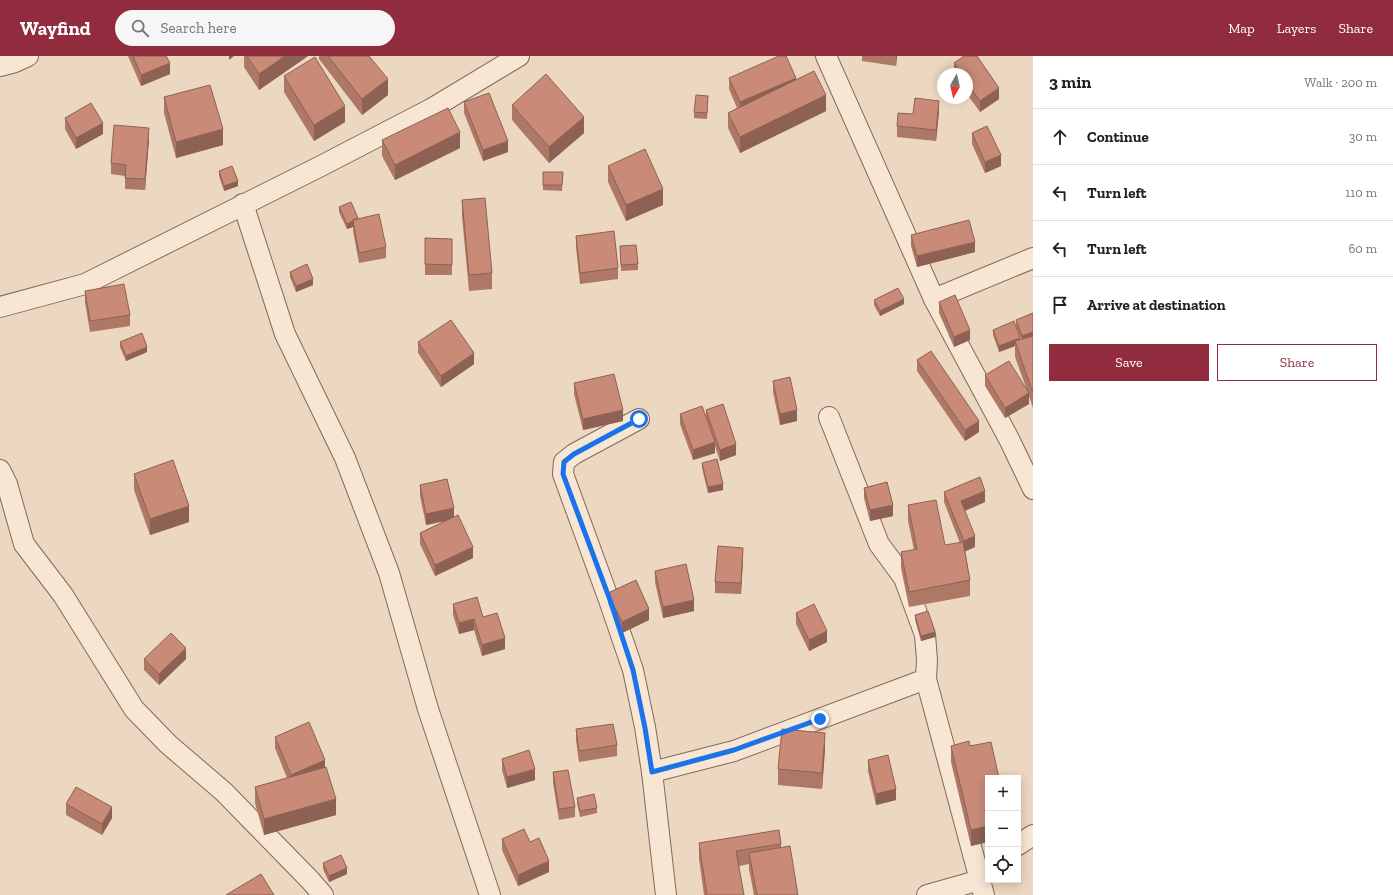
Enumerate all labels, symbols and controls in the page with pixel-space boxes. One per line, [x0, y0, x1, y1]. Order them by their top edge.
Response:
search box [115, 10, 395, 46]
text: Wayfind [20, 17, 91, 40]
icon: search [129, 17, 151, 39]
text: Search here [161, 19, 237, 37]
text: Map [1228, 20, 1255, 37]
text: Layers [1277, 20, 1316, 37]
text: Share [1338, 20, 1373, 37]
north arrow [937, 68, 973, 104]
text: 3 min [1049, 72, 1091, 92]
text: Walk · 200 m [1304, 75, 1377, 90]
icon: ahead [1049, 126, 1071, 148]
text: Continue [1087, 128, 1149, 146]
text: 30 m [1349, 129, 1377, 144]
icon: left [1049, 182, 1071, 204]
text: Turn left [1087, 184, 1147, 202]
text: 110 m [1345, 185, 1377, 200]
icon: left [1049, 238, 1071, 260]
text: Turn left [1087, 240, 1147, 258]
text: 60 m [1348, 241, 1377, 256]
icon: arrive [1049, 294, 1071, 316]
text: Arrive at destination [1087, 296, 1226, 314]
button: Save [1049, 344, 1209, 381]
button: Share [1217, 344, 1377, 381]
route start [630, 410, 648, 428]
route end [811, 710, 829, 728]
map controls [985, 775, 1021, 883]
button: + [985, 775, 1021, 811]
button: − [985, 811, 1021, 847]
button: locate [985, 847, 1021, 883]

